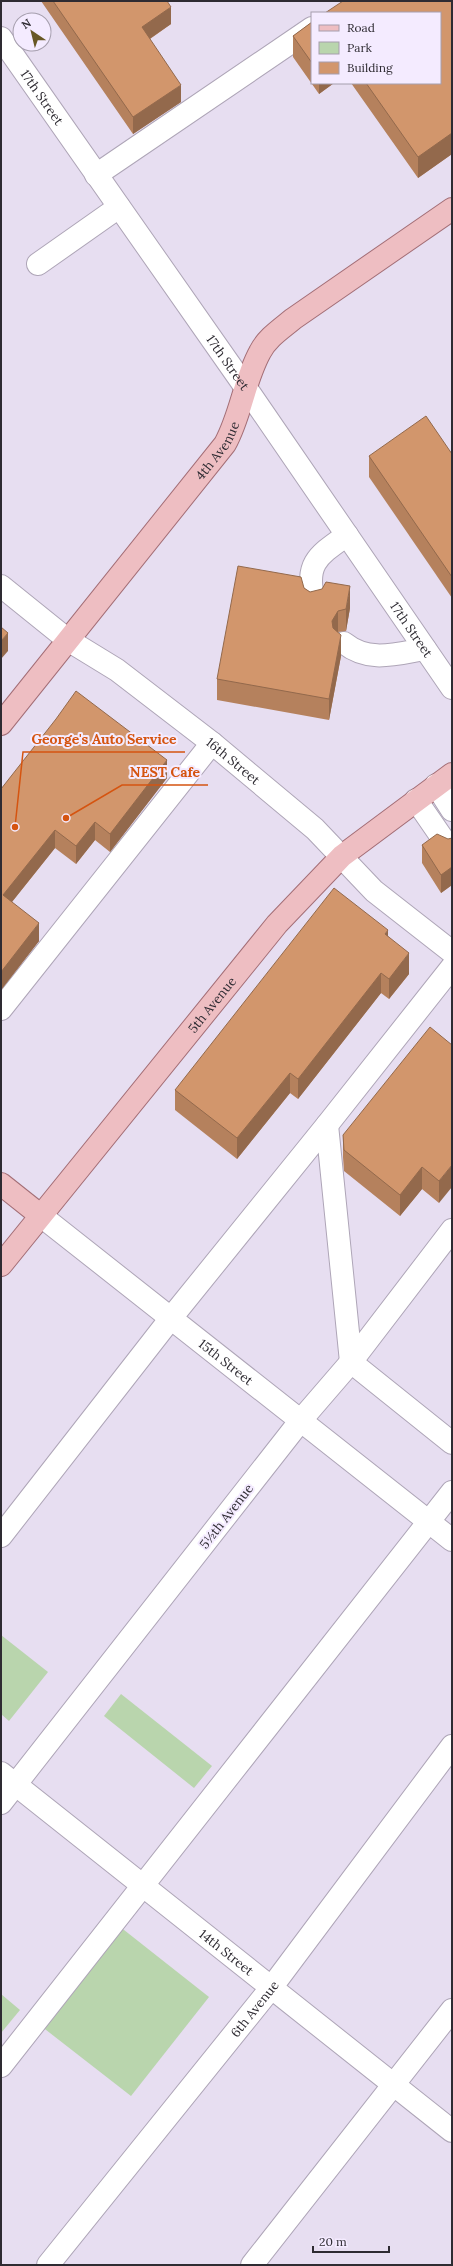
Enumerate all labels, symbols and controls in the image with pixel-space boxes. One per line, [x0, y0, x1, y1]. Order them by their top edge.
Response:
north arrow [12, 12, 52, 52]
legend [311, 12, 441, 84]
text: N [19, 15, 34, 32]
text: Road [347, 20, 375, 35]
text: Park [347, 40, 373, 55]
text: Building [347, 60, 393, 75]
street label: 17th Street [17, 66, 67, 128]
street label: 17th Street [202, 332, 253, 394]
street label: 4th Avenue [192, 419, 243, 483]
street label: 17th Street [386, 598, 436, 661]
callout: George's Auto Service [23, 726, 185, 752]
text: George's Auto Service [31, 730, 177, 748]
street label: 16th Street [203, 734, 263, 789]
callout: NEST Cafe [122, 759, 208, 785]
text: NEST Cafe [130, 763, 201, 781]
street label: 5th Avenue [184, 973, 240, 1037]
street label: 15th Street [195, 1335, 257, 1389]
street label: 5½th Avenue [196, 1480, 257, 1552]
street label: 14th Street [196, 1926, 257, 1979]
street label: 6th Avenue [227, 1977, 283, 2041]
scale bar [313, 2228, 389, 2254]
text: 20 m [319, 2234, 347, 2249]

